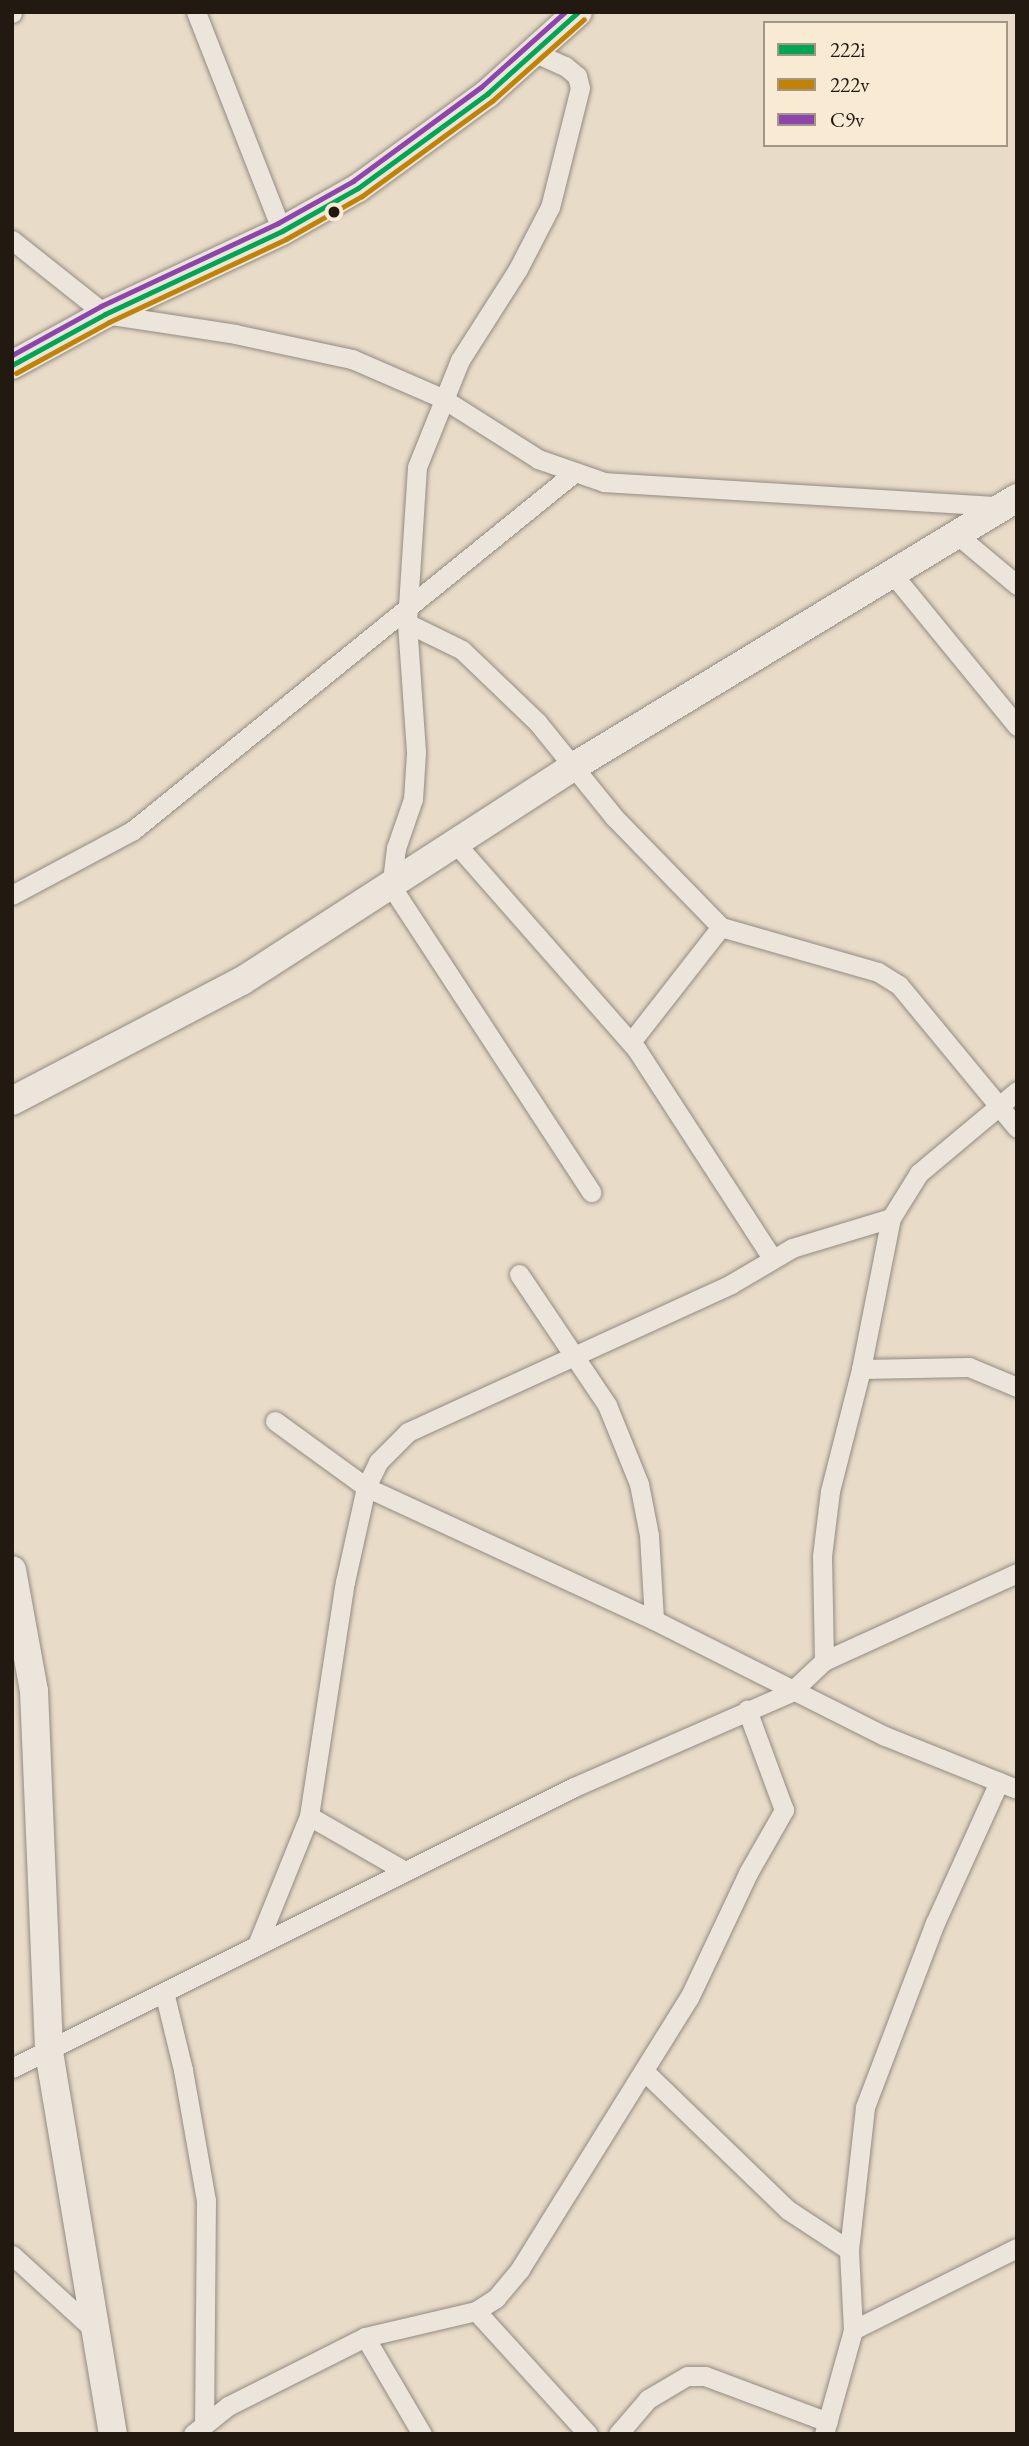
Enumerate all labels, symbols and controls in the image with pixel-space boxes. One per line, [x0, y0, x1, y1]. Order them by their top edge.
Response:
legend [763, 21, 1008, 147]
text: 222i [830, 36, 865, 63]
text: 222v [830, 71, 869, 98]
text: C9v [830, 106, 864, 133]
unlabelled marker [327, 205, 341, 219]

